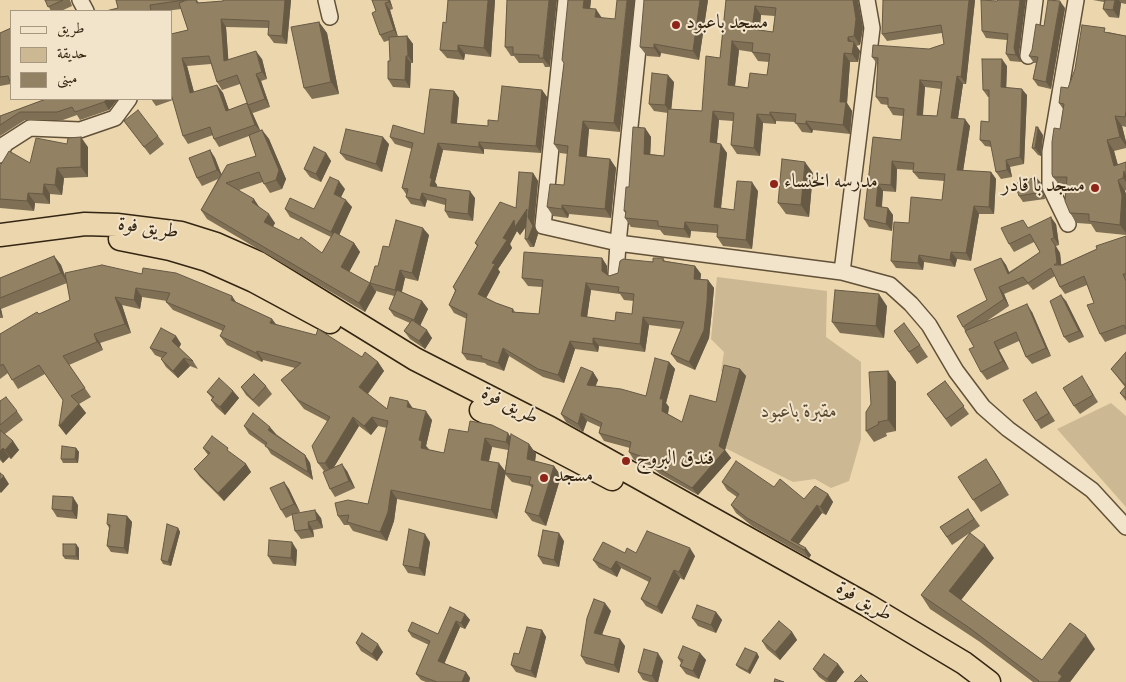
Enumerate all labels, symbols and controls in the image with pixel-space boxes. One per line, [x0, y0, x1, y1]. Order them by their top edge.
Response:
legend [10, 10, 172, 100]
place label: مسجد باعبود [686, 13, 768, 37]
text: طريق [57, 19, 84, 40]
marker: مسجد باعبود [670, 19, 682, 31]
text: حديقة [57, 44, 87, 65]
text: مبنى [57, 69, 77, 90]
place label: مدرسه الخنساء [784, 172, 878, 196]
place label: مسجد با قادر [1001, 176, 1085, 200]
marker: مدرسه الخنساء [768, 178, 780, 190]
marker: مسجد با قادر [1089, 182, 1101, 194]
street label: طريق فوة [116, 214, 180, 246]
street label: طريق فوة [476, 382, 542, 432]
park label: مقبرة باعبود [761, 402, 837, 426]
place label: فندق البروج [636, 449, 714, 473]
marker: فندق البروج [620, 455, 632, 467]
place label: مسجد [554, 466, 593, 490]
marker: مسجد [538, 472, 550, 484]
street label: طريق فوة [831, 577, 895, 629]

